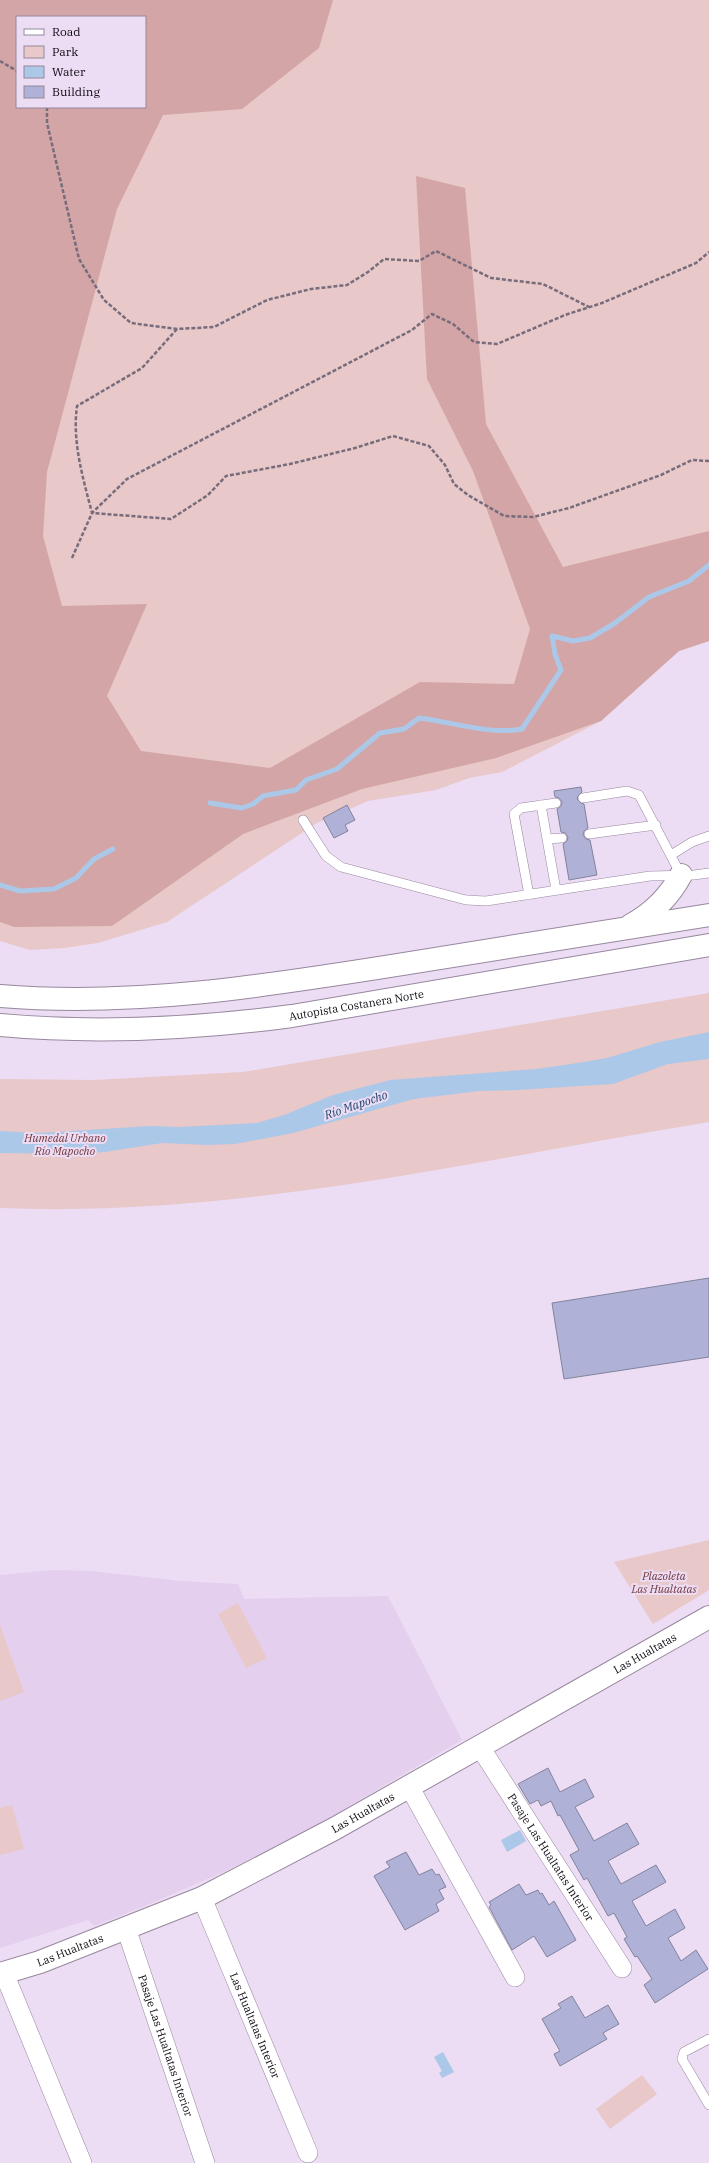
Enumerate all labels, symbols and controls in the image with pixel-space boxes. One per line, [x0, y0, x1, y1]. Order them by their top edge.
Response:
legend [16, 16, 146, 108]
text: Road [52, 24, 81, 39]
text: Park [52, 44, 78, 59]
text: Water [52, 64, 86, 79]
text: Building [52, 84, 100, 99]
street label: Autopista Costanera Norte [288, 987, 425, 1023]
water label: Río Mapocho [321, 1087, 389, 1123]
park label: Humedal Urbano Río Mapocho [23, 1131, 106, 1158]
park label: Plazoleta Las Hualtatas [630, 1569, 698, 1596]
street label: Las Hualtatas [611, 1630, 679, 1677]
street label: Las Hualtatas [329, 1789, 397, 1836]
street label: Pasaje Las Hualtatas Interior [505, 1791, 597, 1924]
street label: Las Hualtatas [35, 1931, 105, 1970]
street label: Las Hualtatas Interior [227, 1971, 283, 2080]
street label: Pasaje Las Hualtatas Interior [135, 1973, 196, 2118]

